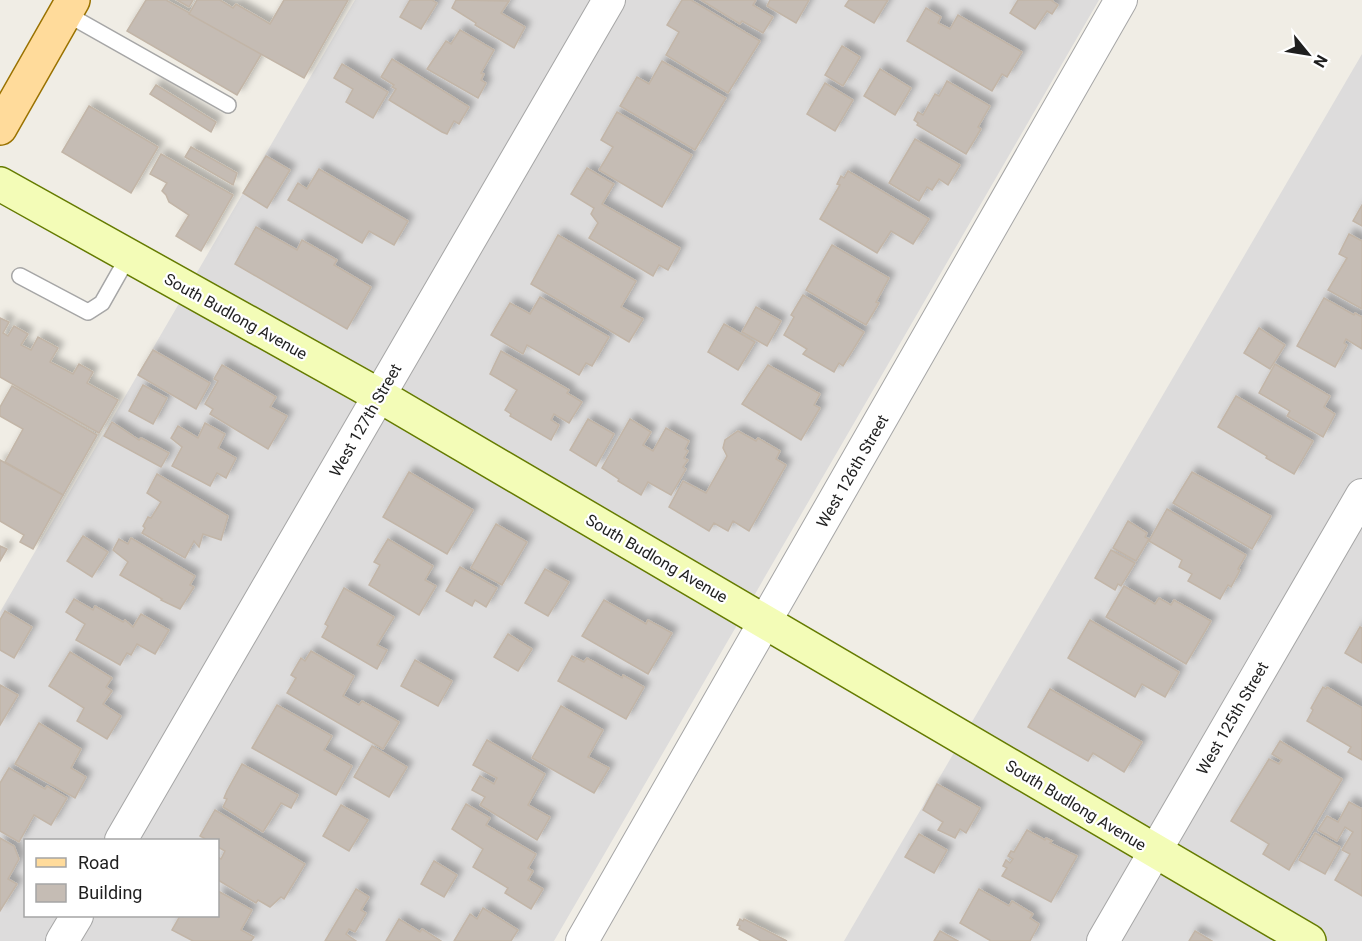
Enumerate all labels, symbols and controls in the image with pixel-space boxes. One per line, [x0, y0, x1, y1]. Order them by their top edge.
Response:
north arrow [1278, 24, 1338, 84]
text: N [1310, 52, 1332, 71]
street label: South Budlong Avenue [161, 269, 311, 364]
street label: West 127th Street [325, 360, 405, 480]
street label: West 126th Street [812, 411, 892, 531]
street label: South Budlong Avenue [583, 510, 731, 607]
street label: West 125th Street [1192, 658, 1272, 778]
street label: South Budlong Avenue [1002, 756, 1149, 855]
legend [24, 839, 219, 917]
text: Road [78, 852, 119, 873]
text: Building [78, 882, 142, 903]

